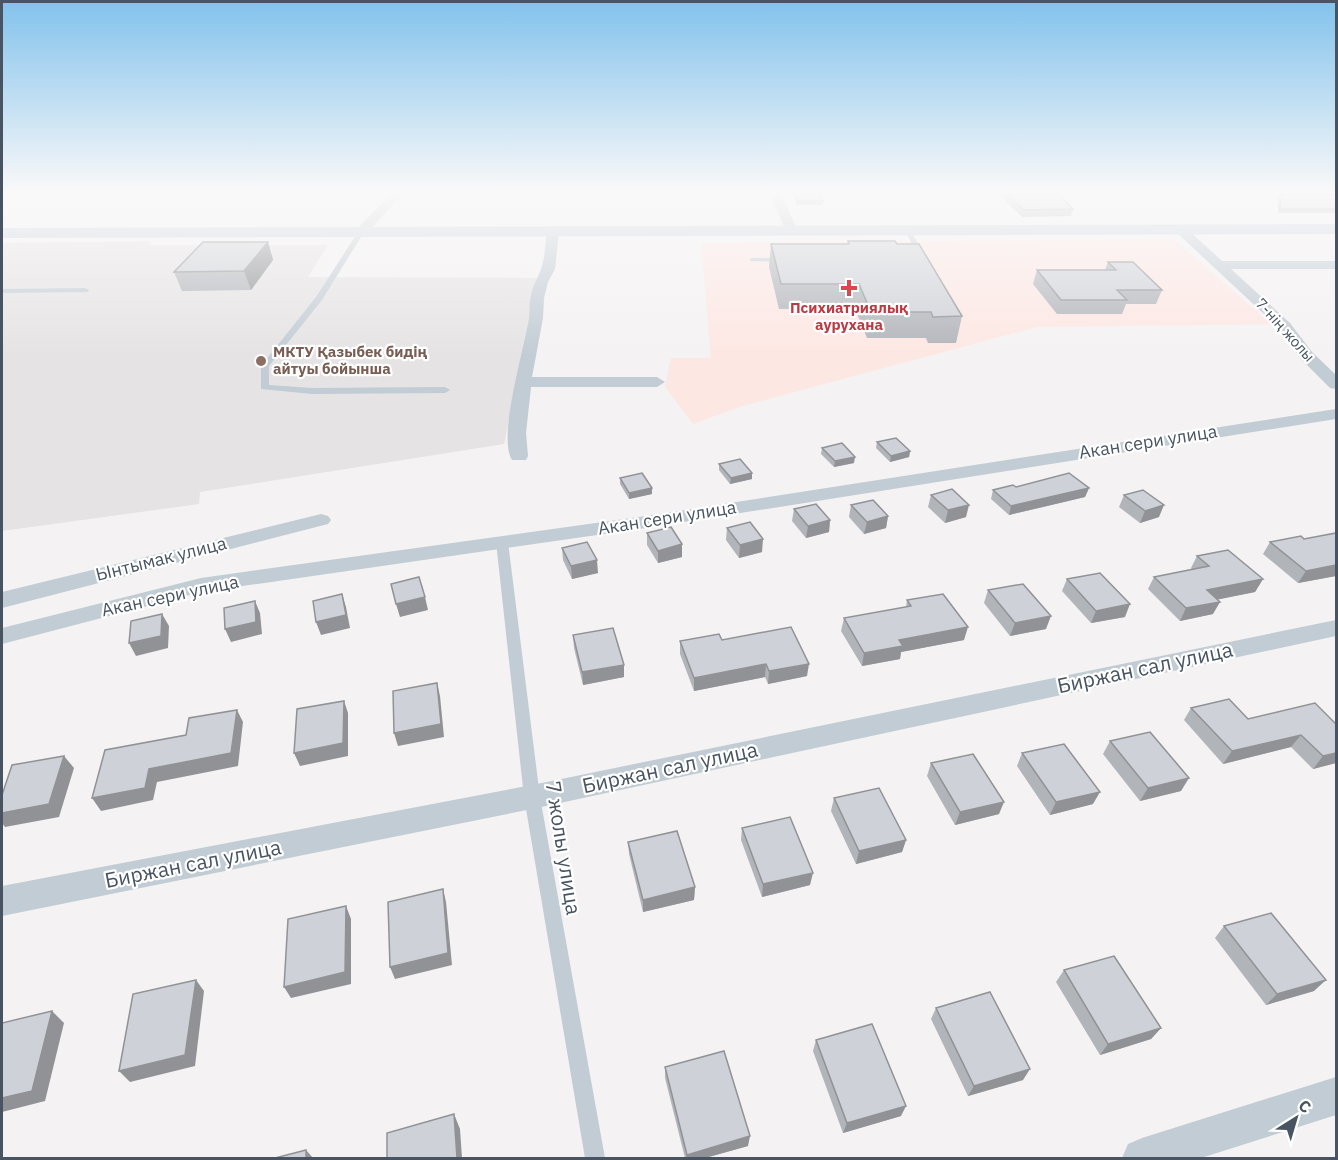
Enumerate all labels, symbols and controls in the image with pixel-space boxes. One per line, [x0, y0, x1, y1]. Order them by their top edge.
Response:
marker: Психиатриялық аурухана [840, 279, 858, 297]
street label: 7-нің жолы [1252, 294, 1319, 365]
place label: Психиатриялық аурухана [790, 298, 908, 334]
place label: МКТУ Қазыбек бидің айтуы бойынша [273, 342, 428, 378]
marker: МКТУ Қазыбек бидің айтуы бойынша [254, 354, 268, 368]
street label: Акан сери улица [1077, 419, 1219, 464]
street label: Акан сери улица [596, 495, 738, 540]
street label: Ынтымак улица [93, 531, 229, 586]
street label: Акан сери улица [99, 570, 241, 621]
street label: Биржан сал улица [1054, 635, 1235, 699]
street label: Биржан сал улица [579, 735, 760, 799]
street label: 7 жолы улица [540, 779, 588, 917]
street label: Биржан сал улица [102, 832, 283, 894]
north arrow [1266, 1088, 1326, 1148]
text: С [1295, 1095, 1315, 1117]

